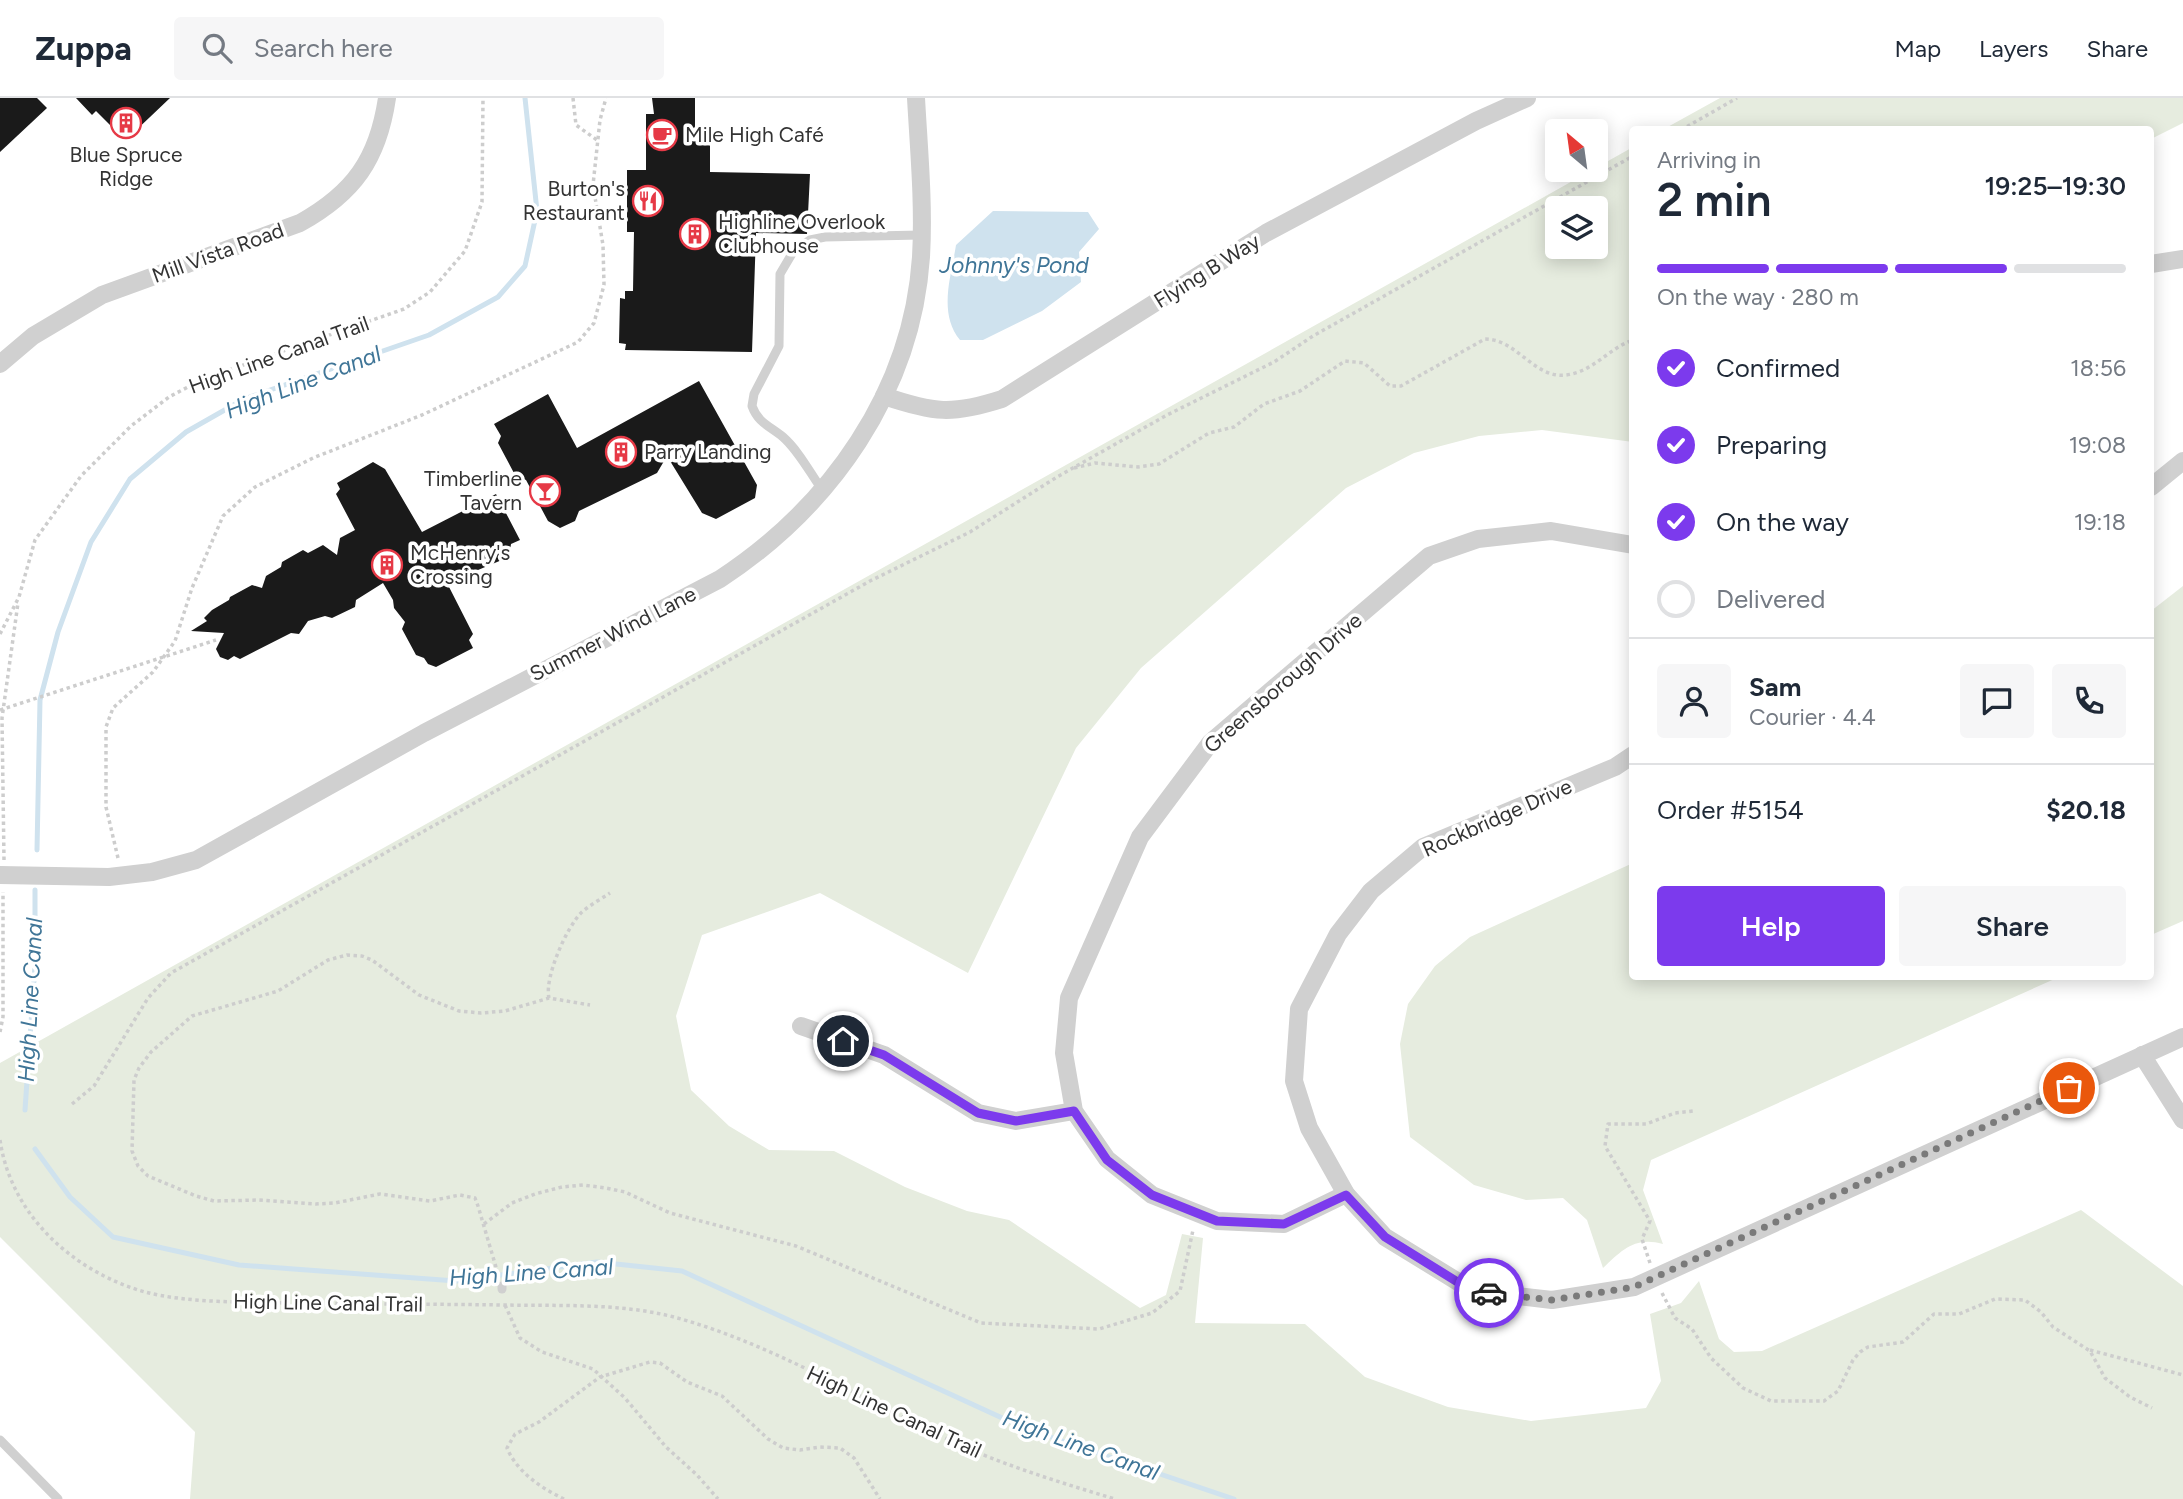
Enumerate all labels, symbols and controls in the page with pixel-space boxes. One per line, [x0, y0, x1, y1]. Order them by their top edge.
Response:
search box [174, 17, 664, 80]
text: Zuppa [35, 29, 132, 68]
icon: search [198, 29, 236, 67]
text: Search here [254, 32, 393, 64]
text: Map [1894, 34, 1941, 63]
text: Layers [1979, 34, 2048, 63]
text: Share [2086, 34, 2148, 63]
building icon: Blue Spruce Ridge [109, 106, 143, 140]
cafe icon: Mile High Café [645, 118, 679, 152]
north arrow [1545, 119, 1608, 182]
map controls [1545, 119, 1608, 259]
place label: Mile High Café [685, 122, 824, 147]
place label: Blue Spruce Ridge [70, 142, 182, 191]
text: Arriving in [1657, 146, 1761, 174]
text: 19:25–19:30 [1984, 170, 2126, 202]
text: 2 min [1657, 172, 1772, 228]
place label: Burton's Restaurant [523, 176, 625, 225]
restaurant icon: Burton's Restaurant [631, 184, 665, 218]
button: layers [1545, 196, 1608, 259]
place label: Highline Overlook Clubhouse [718, 209, 886, 258]
street label: Mill Vista Road [149, 217, 287, 288]
building icon: Highline Overlook Clubhouse [678, 217, 712, 251]
street label: Flying B Way [1149, 228, 1264, 313]
water label: Johnny's Pond [938, 251, 1089, 279]
text: On the way · 280 m [1657, 283, 1859, 311]
street label: High Line Canal Trail [185, 311, 373, 399]
water label: High Line Canal [221, 340, 385, 424]
icon: check [1657, 349, 1695, 387]
text: Confirmed [1716, 352, 1840, 384]
text: 18:56 [2070, 354, 2126, 382]
icon: check [1657, 426, 1695, 464]
text: Preparing [1716, 429, 1827, 461]
text: 19:08 [2069, 431, 2126, 459]
building icon: Parry Landing [604, 435, 638, 469]
place label: Parry Landing [644, 439, 772, 464]
place label: Timberline Tavern [424, 466, 522, 515]
bar icon: Timberline Tavern [528, 474, 562, 508]
icon: check [1657, 503, 1695, 541]
text: On the way [1716, 506, 1849, 538]
text: 19:18 [2074, 508, 2126, 536]
place label: McHenry's Crossing [410, 540, 510, 589]
building icon: McHenry's Crossing [370, 548, 404, 582]
street label: Summer Wind Lane [525, 581, 700, 686]
text: Delivered [1716, 583, 1825, 615]
street label: Greensborough Drive [1199, 607, 1367, 758]
button: person [1657, 664, 1731, 738]
button: chat [1960, 664, 2034, 738]
button: phone [2052, 664, 2126, 738]
text: Sam [1749, 671, 1801, 703]
text: Courier · 4.4 [1749, 703, 1876, 731]
street label: Rockbridge Drive [1418, 773, 1575, 862]
text: Order #5154 [1657, 794, 1804, 826]
text: $20.18 [2046, 794, 2126, 826]
button: Help [1657, 886, 1885, 966]
button: Share [1899, 886, 2126, 966]
water label: High Line Canal [12, 916, 48, 1083]
pin [813, 1011, 873, 1071]
icon: home [824, 1022, 862, 1060]
pin [2039, 1058, 2099, 1118]
icon: bag [2050, 1069, 2088, 1107]
water label: High Line Canal [448, 1252, 615, 1292]
courier [1454, 1258, 1524, 1328]
icon: car [1470, 1274, 1508, 1312]
street label: High Line Canal Trail [233, 1288, 423, 1317]
street label: High Line Canal Trail [803, 1360, 986, 1463]
water label: High Line Canal [999, 1404, 1164, 1487]

